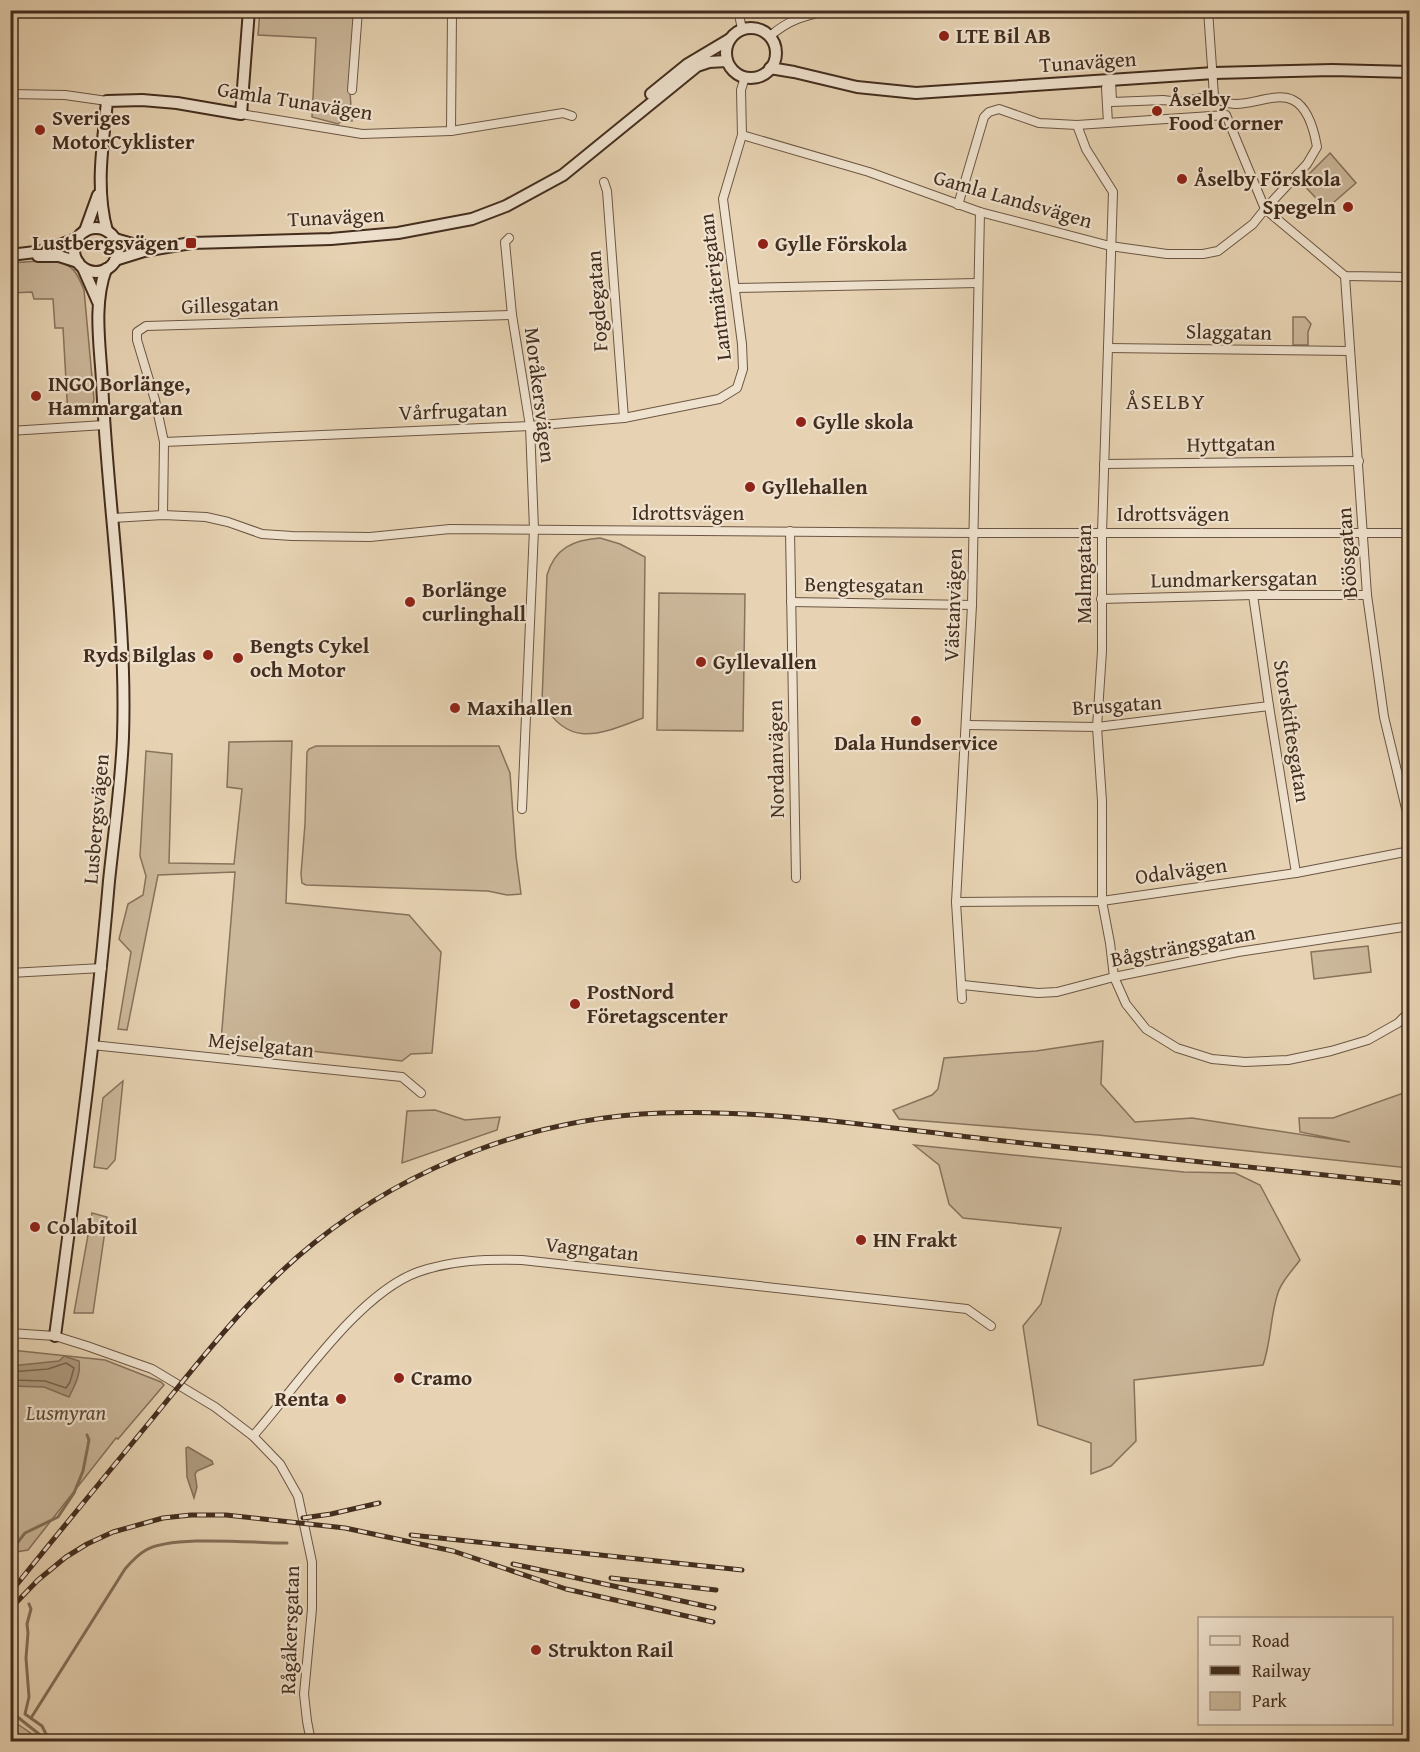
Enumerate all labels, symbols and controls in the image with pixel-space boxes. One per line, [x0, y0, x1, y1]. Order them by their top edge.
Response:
place label: LTE Bil AB [956, 20, 1051, 51]
marker: LTE Bil AB [937, 29, 951, 43]
street label: Tunavägen [1038, 43, 1138, 80]
street label: Gamla Tunavägen [215, 73, 375, 128]
place label: Åselby Food Corner [1169, 83, 1283, 138]
place label: Sveriges MotorCyklister [52, 102, 195, 157]
marker: Åselby Food Corner [1150, 104, 1164, 118]
marker: Sveriges MotorCyklister [33, 123, 47, 137]
street label: Gamla Landsvägen [930, 161, 1096, 236]
place label: Åselby Förskola [1194, 163, 1341, 194]
marker: Åselby Förskola [1175, 172, 1189, 186]
place label: Spegeln [1262, 191, 1337, 222]
street label: Tunavägen [287, 198, 385, 235]
marker: Spegeln [1341, 200, 1355, 214]
street label: Lantmäterigatan [690, 212, 739, 362]
place label: Lustbergsvägen [32, 227, 180, 258]
place label: Gylle Förskola [775, 228, 907, 259]
marker: Lustbergsvägen [184, 236, 198, 250]
marker: Gylle Förskola [756, 237, 770, 251]
street label: Fogdegatan [577, 249, 615, 353]
street label: Gillesgatan [181, 287, 280, 322]
street label: Slaggatan [1186, 315, 1272, 348]
street label: Moråkersvägen [517, 326, 564, 465]
place label: INGO Borlänge, Hammargatan [48, 368, 191, 423]
district label: ÅSELBY [1126, 385, 1206, 417]
marker: INGO Borlänge, Hammargatan [29, 389, 43, 403]
street label: Vårfrugatan [398, 393, 508, 428]
place label: Gylle skola [813, 406, 914, 437]
marker: Gylle skola [794, 415, 808, 429]
street label: Hyttgatan [1186, 427, 1276, 460]
place label: Gyllehallen [762, 471, 868, 502]
marker: Gyllehallen [743, 480, 757, 494]
street label: Idrottsvägen [632, 497, 744, 528]
street label: Idrottsvägen [1117, 498, 1229, 529]
street label: Böösgatan [1328, 506, 1365, 600]
street label: Malmgatan [1068, 524, 1099, 624]
street label: Västanvägen [935, 547, 970, 662]
street label: Lundmarkersgatan [1150, 562, 1318, 595]
street label: Bengtesgatan [804, 568, 924, 601]
place label: Borlänge curlinghall [422, 574, 527, 629]
marker: Borlänge curlinghall [403, 595, 417, 609]
place label: Bengts Cykel och Motor [250, 630, 370, 685]
place label: Ryds Bilglas [83, 639, 196, 670]
place label: Gyllevallen [713, 646, 817, 677]
marker: Ryds Bilglas [201, 648, 215, 662]
marker: Bengts Cykel och Motor [231, 651, 245, 665]
marker: Gyllevallen [694, 655, 708, 669]
street label: Storskiftesgatan [1266, 657, 1319, 805]
street label: Brusgatan [1071, 686, 1163, 723]
place label: Maxihallen [467, 692, 573, 723]
street label: Nordanvägen [759, 699, 792, 818]
marker: Maxihallen [448, 701, 462, 715]
marker: Dala Hundservice [909, 714, 923, 728]
place label: Dala Hundservice [834, 727, 998, 758]
street label: Lusbergsvägen [74, 752, 117, 885]
street label: Odalvägen [1133, 849, 1229, 892]
street label: Bågsträngsgatan [1108, 916, 1258, 975]
place label: PostNord Företagscenter [587, 976, 728, 1031]
marker: PostNord Företagscenter [568, 997, 582, 1011]
street label: Mejselgatan [207, 1024, 316, 1065]
place label: Colabitoil [47, 1211, 138, 1242]
marker: Colabitoil [28, 1220, 42, 1234]
place label: HN Frakt [873, 1224, 957, 1255]
street label: Vagngatan [544, 1228, 641, 1269]
marker: HN Frakt [854, 1233, 868, 1247]
place label: Cramo [411, 1362, 472, 1393]
marker: Cramo [392, 1371, 406, 1385]
place label: Renta [275, 1383, 329, 1414]
marker: Renta [334, 1392, 348, 1406]
park label: Lusmyran [25, 1397, 107, 1428]
street label: Rågåkersgatan [272, 1565, 307, 1695]
legend [1198, 1617, 1393, 1725]
text: Road [1252, 1627, 1290, 1654]
place label: Strukton Rail [548, 1634, 674, 1665]
marker: Strukton Rail [529, 1643, 543, 1657]
text: Railway [1252, 1657, 1311, 1684]
text: Park [1252, 1687, 1288, 1714]

